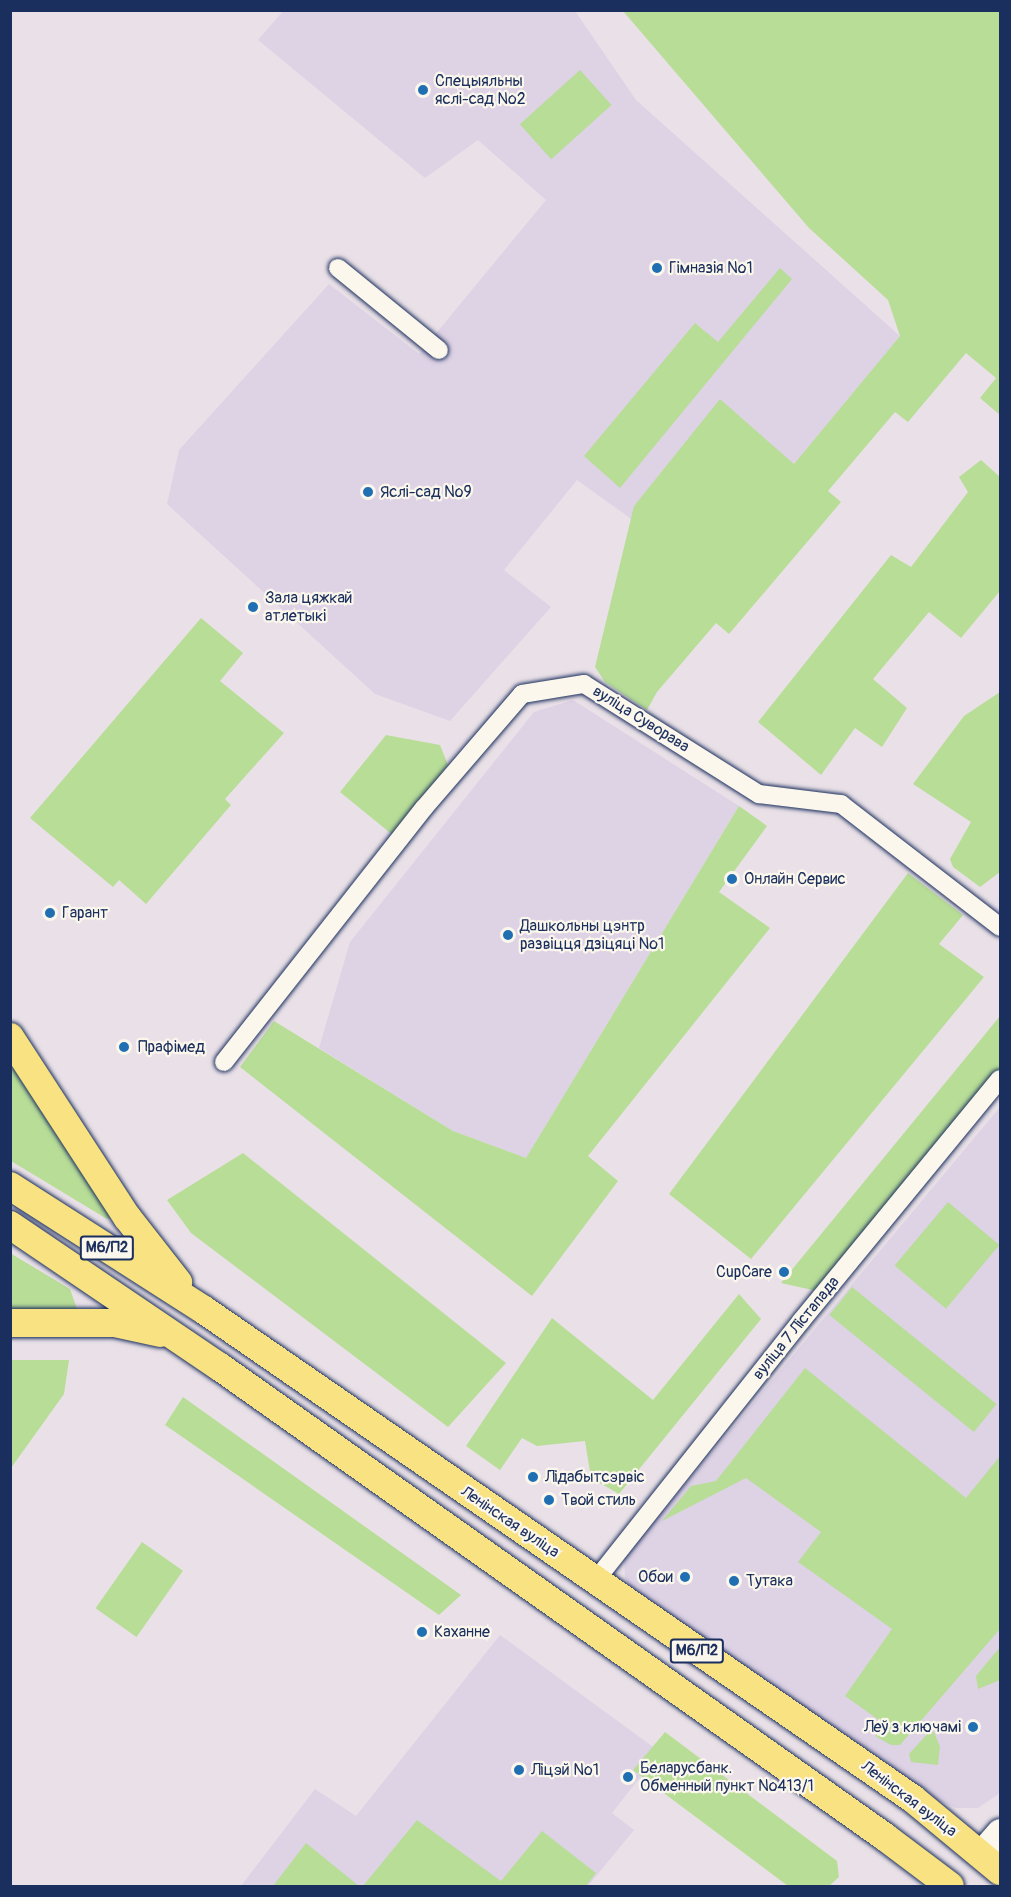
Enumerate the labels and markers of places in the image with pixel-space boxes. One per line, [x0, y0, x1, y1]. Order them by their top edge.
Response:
place label: Спецыяльны яслі-сад №2 [435, 71, 526, 109]
marker: Спецыяльны яслі-сад №2 [416, 83, 430, 97]
place label: Гімназія №1 [669, 258, 753, 278]
marker: Гімназія №1 [650, 261, 664, 275]
place label: Яслі-сад №9 [380, 482, 472, 502]
marker: Яслі-сад №9 [361, 485, 375, 499]
place label: Зала цяжкай атлетыкі [265, 588, 353, 626]
marker: Зала цяжкай атлетыкі [246, 600, 260, 614]
place label: Онлайн Сервис [744, 869, 846, 889]
marker: Онлайн Сервис [725, 872, 739, 886]
place label: Гарант [62, 903, 108, 923]
marker: Гарант [43, 906, 57, 920]
place label: Дашкольны цэнтр развіцця дзіцяці №1 [520, 916, 664, 954]
marker: Дашкольны цэнтр развіцця дзіцяці №1 [501, 928, 515, 942]
place label: Прафімед [138, 1037, 205, 1057]
marker: Прафімед [115, 1038, 133, 1056]
place label: CupCare [716, 1262, 772, 1282]
marker: CupCare [777, 1265, 791, 1279]
place label: Лідабытсэрвіс [545, 1467, 645, 1487]
marker: Лідабытсэрвіс [526, 1470, 540, 1484]
place label: Твой стиль [561, 1490, 636, 1510]
marker: Твой стиль [542, 1493, 556, 1507]
place label: Обои [638, 1567, 673, 1587]
marker: Обои [678, 1570, 692, 1584]
place label: Тутака [746, 1571, 793, 1591]
marker: Тутака [727, 1574, 741, 1588]
place label: Каханне [434, 1622, 490, 1642]
marker: Каханне [415, 1625, 429, 1639]
place label: Леў з ключамі [864, 1717, 961, 1737]
marker: Леў з ключамі [966, 1720, 980, 1734]
place label: Беларусбанк. Обменный пункт №413/1 [640, 1758, 814, 1796]
place label: Ліцэй №1 [531, 1760, 599, 1780]
marker: Ліцэй №1 [512, 1763, 526, 1777]
marker: Беларусбанк. Обменный пункт №413/1 [621, 1770, 635, 1784]

